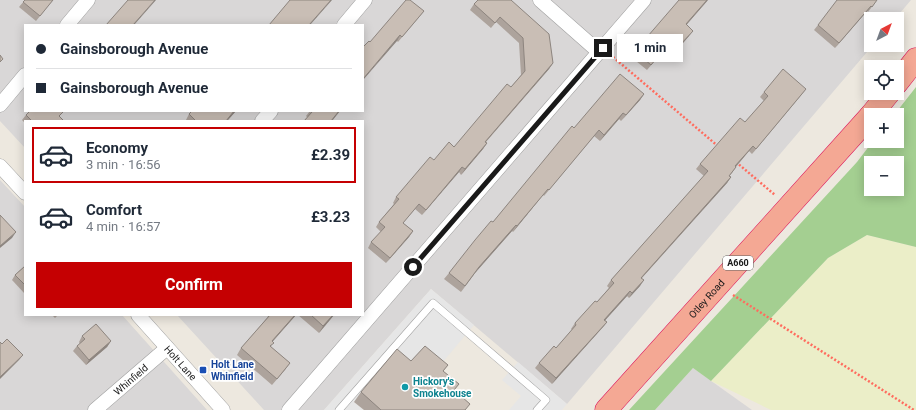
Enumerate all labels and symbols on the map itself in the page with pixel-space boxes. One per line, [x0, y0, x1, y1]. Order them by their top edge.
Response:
north arrow [864, 12, 904, 52]
callout: 1 min [617, 34, 683, 62]
route end [594, 39, 612, 57]
road number: A660 [723, 256, 753, 270]
route start [404, 258, 422, 276]
street label: Otley Road [686, 277, 726, 320]
street label: Holt Lane [162, 343, 199, 382]
place label: Holt Lane Whinfield [211, 359, 255, 382]
street label: Whinfield [111, 362, 150, 397]
marker: Holt Lane Whinfield [198, 365, 208, 375]
place label: Hickory's Smokehouse [413, 376, 472, 399]
marker: Hickory's Smokehouse [400, 382, 410, 392]

